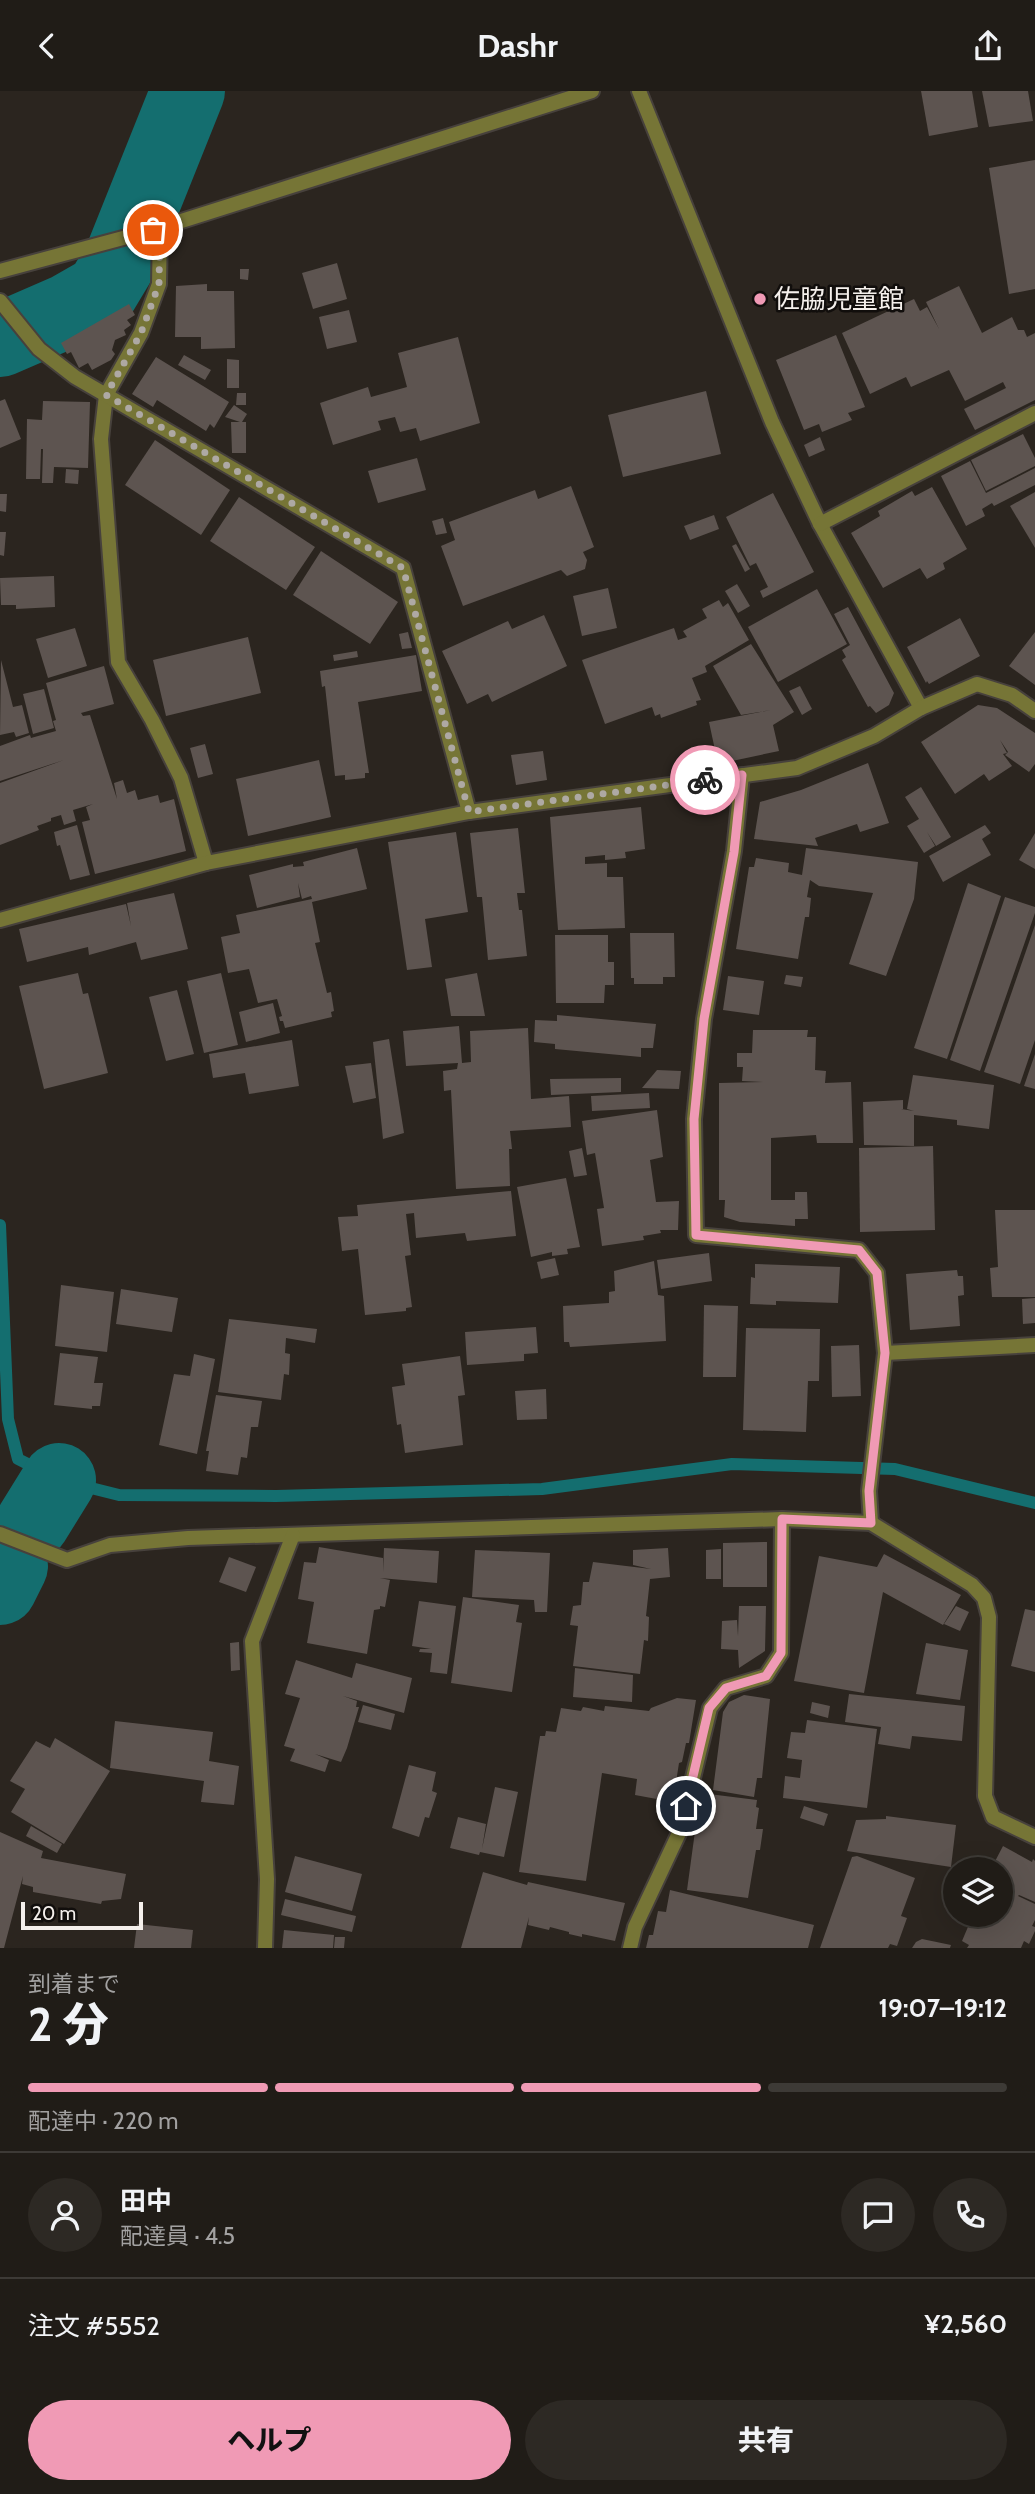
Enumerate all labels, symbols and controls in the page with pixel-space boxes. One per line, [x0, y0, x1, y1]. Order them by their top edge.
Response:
text: Dashr [477, 26, 558, 65]
icon: back [28, 27, 66, 65]
icon: share [969, 27, 1007, 65]
pin [123, 200, 183, 260]
icon: bag [134, 211, 172, 249]
place label: 佐脇児童館 [774, 283, 904, 315]
marker: 佐脇児童館 [752, 291, 768, 307]
courier [670, 745, 740, 815]
icon: bike [686, 761, 724, 799]
pin [656, 1776, 716, 1836]
icon: home [667, 1787, 705, 1825]
map controls [943, 1857, 1013, 1927]
button: layers [943, 1857, 1013, 1927]
scale bar [21, 1899, 144, 1931]
text: 20 m [32, 1902, 76, 1925]
text: 到着まで [28, 1970, 120, 1998]
text: 19:07–19:12 [878, 1992, 1007, 2024]
text: 2 分 [28, 1997, 109, 2053]
text: 配達中 · 220 m [28, 2107, 178, 2135]
button: person [28, 2178, 102, 2252]
button: chat [841, 2178, 915, 2252]
button: phone [933, 2178, 1007, 2252]
text: 田中 [120, 2185, 172, 2217]
text: 配達員 · 4.5 [120, 2222, 235, 2250]
text: ¥2,560 [925, 2308, 1007, 2340]
text: 注文 #5552 [28, 2310, 160, 2342]
button: ヘルプ [28, 2400, 511, 2480]
button: 共有 [525, 2400, 1007, 2480]

